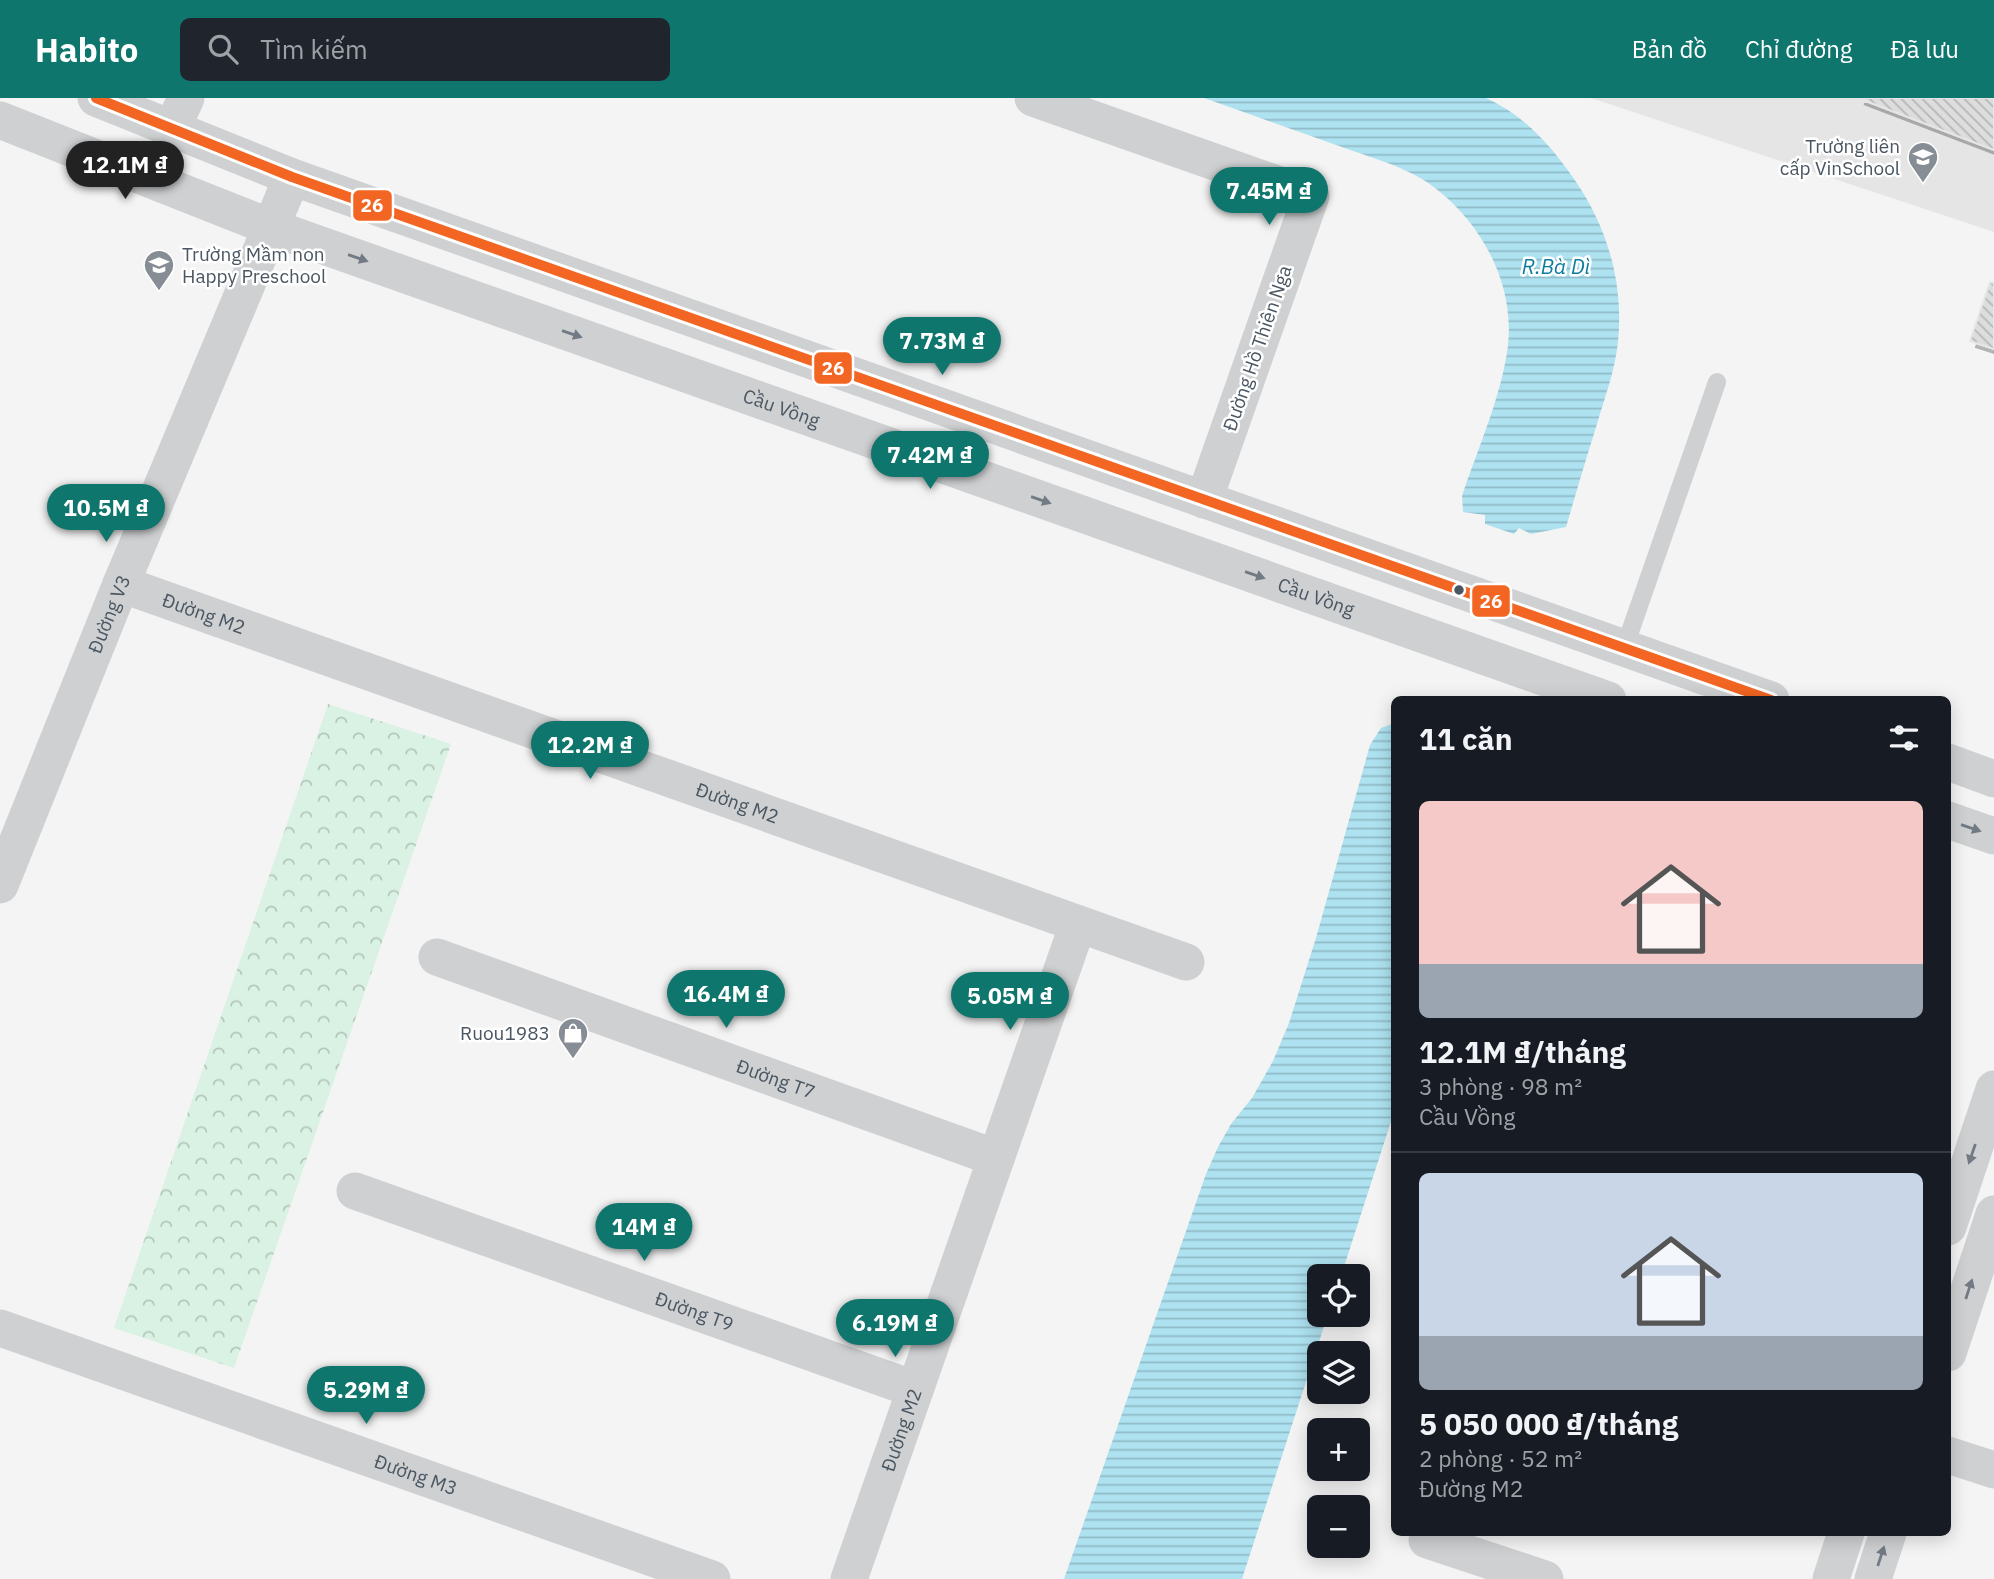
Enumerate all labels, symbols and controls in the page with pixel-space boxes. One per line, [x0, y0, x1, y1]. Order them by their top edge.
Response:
search box [180, 18, 670, 81]
text: Habito [35, 28, 138, 71]
icon: search [204, 30, 242, 68]
text: Tìm kiếm [260, 32, 368, 66]
text: Bản đồ [1632, 33, 1707, 65]
text: Chỉ đường [1745, 33, 1853, 65]
text: Đã lưu [1891, 33, 1959, 65]
place label: Trường liên cấp VinSchool [1780, 134, 1900, 180]
school or university icon: Trường liên cấp VinSchool [1906, 140, 1940, 184]
pin: 12.1M ₫ [60, 141, 190, 201]
text: 12.1M ₫ [82, 149, 168, 179]
pin: 7.45M ₫ [1204, 167, 1334, 227]
text: 7.45M ₫ [1226, 175, 1312, 205]
line badge: 26 [352, 189, 393, 222]
text: 26 [361, 193, 383, 217]
place label: Trường Mầm non Happy Preschool [182, 242, 326, 288]
school or university icon: Trường Mầm non Happy Preschool [142, 248, 176, 292]
water label: R.Bà Dì [1522, 252, 1590, 280]
one-way arrow [347, 253, 368, 264]
street label: Đường Hồ Thiên Nga [1217, 262, 1297, 434]
pin: 7.73M ₫ [877, 317, 1007, 377]
text: 7.73M ₫ [899, 325, 985, 355]
one-way arrow [562, 329, 583, 340]
line badge: 26 [813, 351, 853, 385]
text: 26 [822, 356, 844, 380]
street label: Cầu Vồng [740, 383, 823, 432]
pin: 7.42M ₫ [865, 432, 995, 491]
text: 7.42M ₫ [887, 439, 973, 469]
pin: 10.5M ₫ [41, 484, 171, 544]
text: 10.5M ₫ [63, 492, 149, 522]
one-way arrow [1031, 495, 1052, 506]
one-way arrow [1245, 570, 1266, 581]
street label: Đường V3 [82, 571, 135, 657]
street label: Cầu Vồng [1275, 572, 1358, 621]
unlabelled marker [1452, 583, 1466, 597]
line badge: 26 [1471, 584, 1511, 618]
street label: Đường M2 [159, 588, 249, 639]
text: 26 [1480, 589, 1502, 613]
text: 11 căn [1419, 719, 1513, 758]
icon: filters [1885, 719, 1923, 757]
pin: 12.2M ₫ [525, 722, 655, 781]
text: 12.2M ₫ [547, 729, 633, 759]
street label: Đường M2 [693, 777, 782, 829]
one-way arrow [1960, 823, 1981, 834]
icon: home [1608, 846, 1734, 972]
pin: 16.4M ₫ [661, 970, 791, 1030]
pin: 5.05M ₫ [945, 972, 1075, 1032]
text: 16.4M ₫ [683, 978, 769, 1008]
text: 5.05M ₫ [967, 980, 1053, 1010]
shop icon: Ruou1983 [556, 1016, 590, 1060]
place label: Ruou1983 [460, 1021, 550, 1045]
text: 12.1M ₫/tháng [1419, 1032, 1626, 1071]
street label: Đường T7 [733, 1054, 818, 1104]
text: 3 phòng · 98 m² [1419, 1071, 1582, 1101]
text: Cầu Vồng [1419, 1101, 1515, 1131]
one-way arrow [1966, 1143, 1977, 1164]
pin: 14M ₫ [595, 1204, 693, 1263]
text: 14M ₫ [611, 1211, 677, 1241]
icon: home [1608, 1218, 1734, 1344]
map controls [1307, 1264, 1370, 1558]
button: locate [1307, 1264, 1370, 1327]
one-way arrow [1964, 1278, 1975, 1299]
street label: Đường T9 [652, 1286, 737, 1336]
pin: 6.19M ₫ [830, 1300, 960, 1359]
text: 6.19M ₫ [852, 1307, 938, 1337]
button: layers [1307, 1341, 1370, 1404]
pin: 5.29M ₫ [301, 1366, 431, 1426]
text: 5.29M ₫ [323, 1374, 409, 1404]
street label: Đường M2 [876, 1385, 927, 1475]
text: 5 050 000 ₫/tháng [1419, 1404, 1678, 1443]
button: + [1307, 1418, 1370, 1481]
text: 2 phòng · 52 m² [1419, 1443, 1582, 1473]
street label: Đường M3 [371, 1449, 461, 1500]
text: Đường M2 [1419, 1473, 1524, 1503]
button: − [1307, 1495, 1370, 1558]
one-way arrow [1876, 1545, 1887, 1566]

